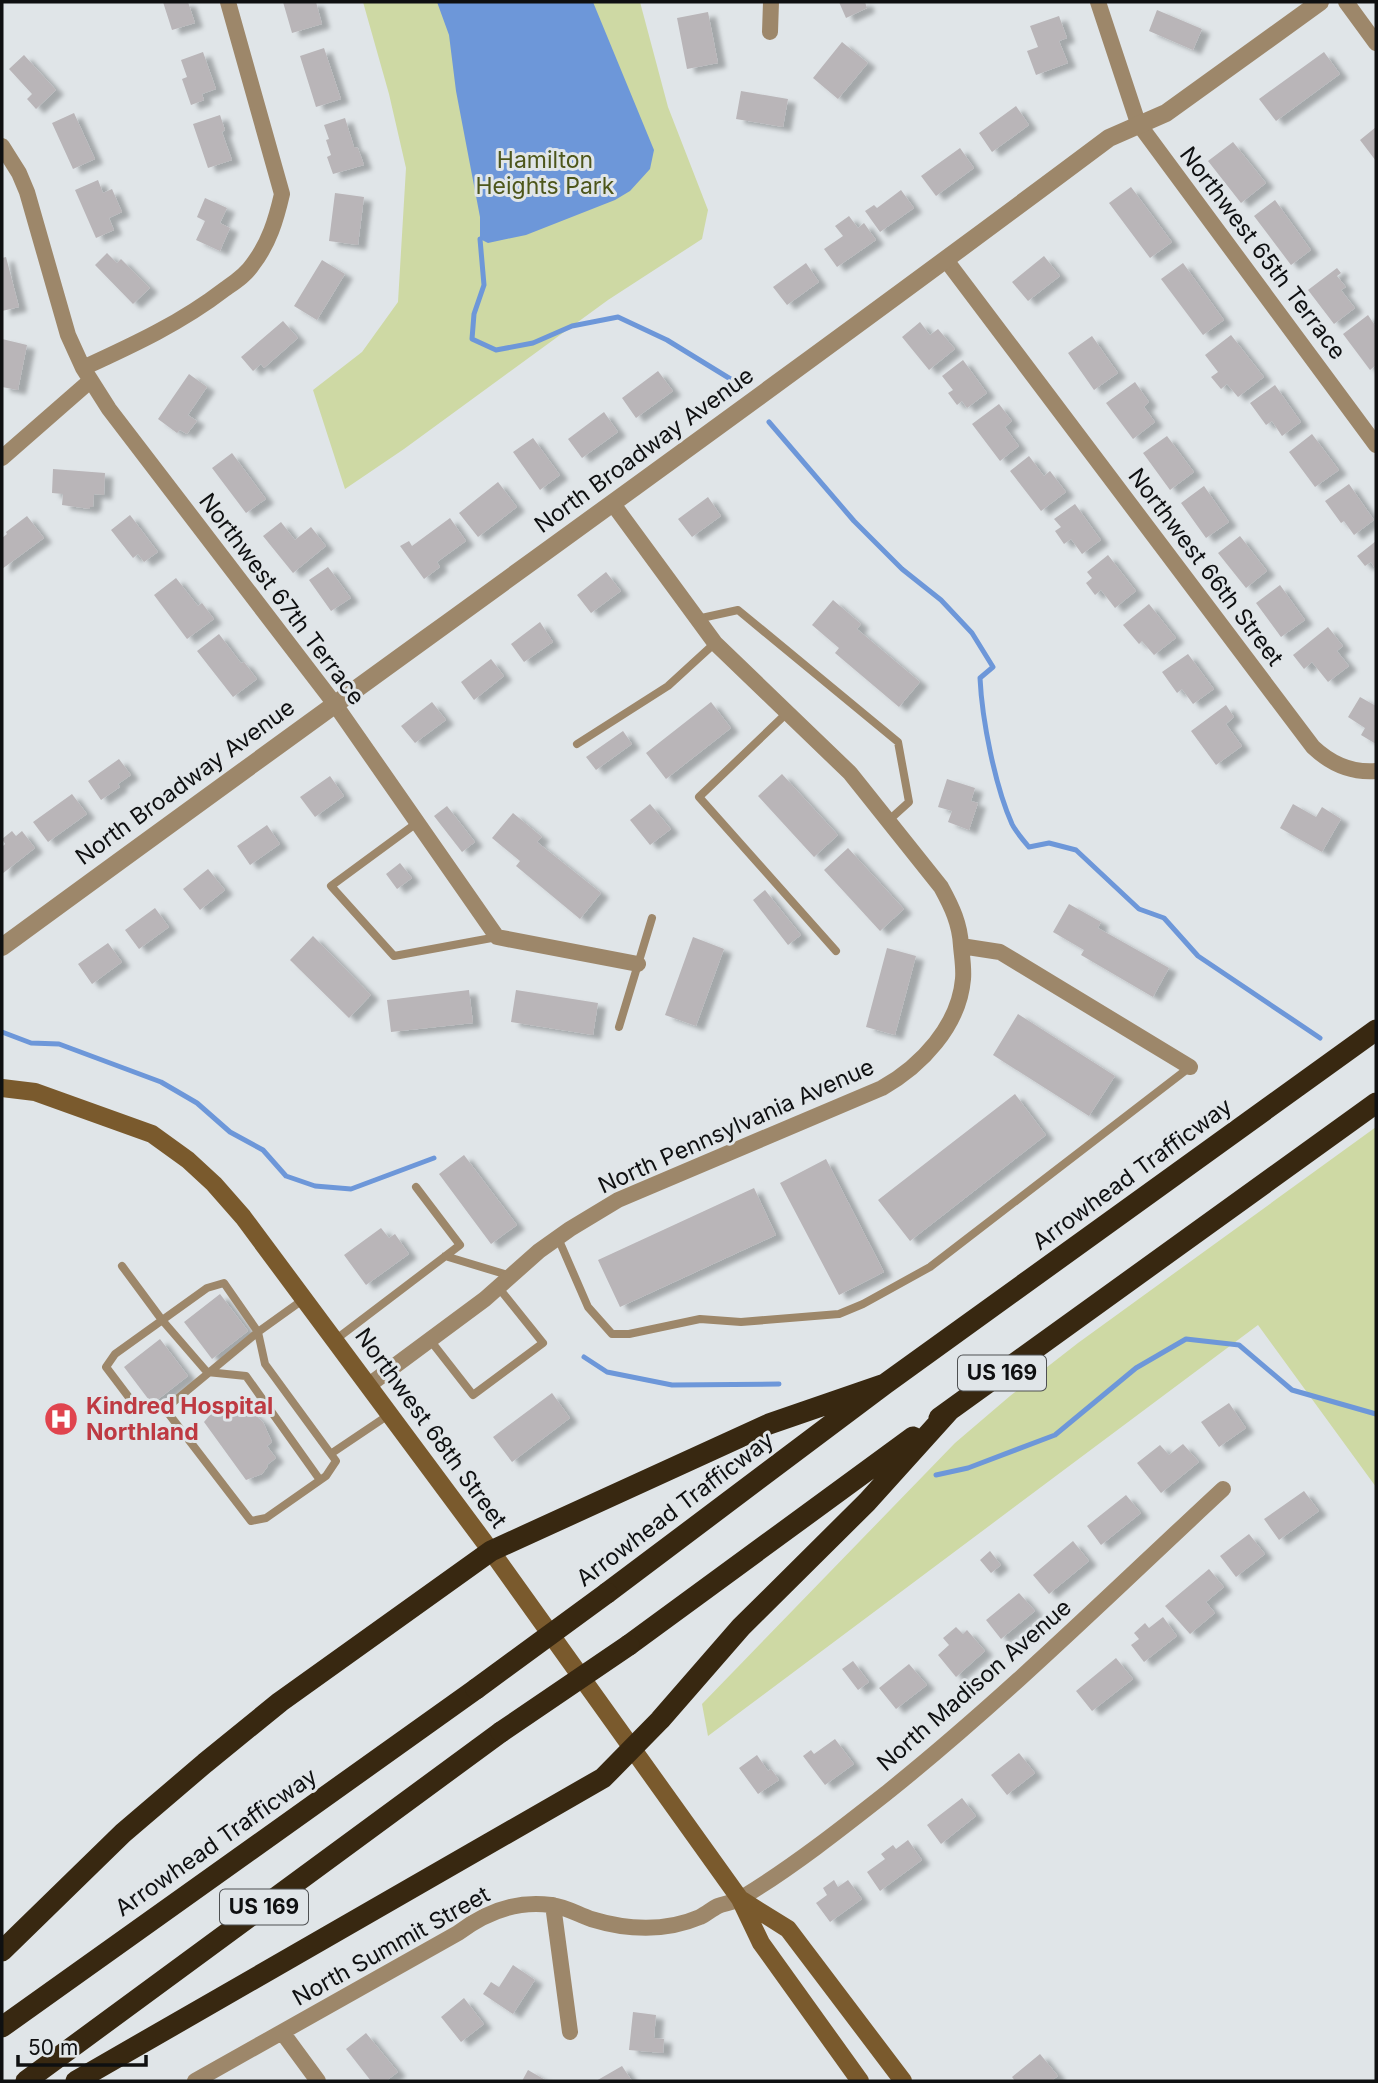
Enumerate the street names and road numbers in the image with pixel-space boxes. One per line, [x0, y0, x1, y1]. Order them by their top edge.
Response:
street label: Northwest 65th Terrace [1174, 141, 1352, 365]
street label: North Broadway Avenue [529, 361, 759, 539]
street label: Northwest 66th Street [1123, 463, 1290, 672]
street label: Northwest 67th Terrace [193, 488, 371, 710]
street label: North Broadway Avenue [70, 693, 300, 871]
street label: North Pennsylvania Avenue [594, 1052, 878, 1200]
street label: Arrowhead Trafficway [1027, 1092, 1237, 1256]
street label: Northwest 68th Street [349, 1323, 513, 1534]
road number: US 169 [958, 1356, 1046, 1390]
street label: Arrowhead Trafficway [571, 1426, 779, 1592]
street label: North Madison Avenue [871, 1593, 1077, 1777]
street label: Arrowhead Trafficway [110, 1762, 322, 1922]
street label: North Summit Street [288, 1880, 495, 2012]
road number: US 169 [220, 1890, 308, 1924]

